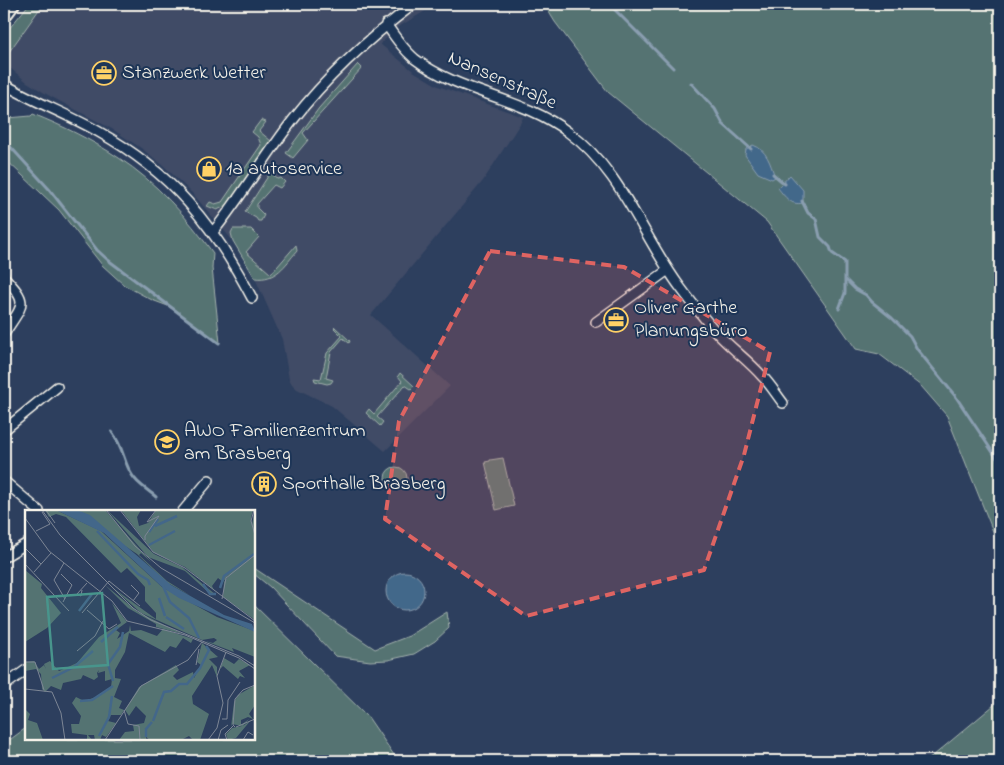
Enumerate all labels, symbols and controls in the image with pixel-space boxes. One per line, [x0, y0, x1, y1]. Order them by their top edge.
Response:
street label: Nansenstraße [443, 44, 561, 118]
place label: Stanzwerk Wetter [122, 59, 266, 88]
office icon: Stanzwerk Wetter [91, 60, 117, 86]
place label: 1a autoservice [226, 155, 342, 184]
shop icon: 1a autoservice [196, 156, 222, 182]
place label: Oliver Garthe Planungsbüro [634, 294, 747, 347]
office icon: Oliver Garthe Planungsbüro [603, 307, 629, 333]
place label: AWO Familienzentrum am Brasberg [184, 417, 366, 470]
school or university icon: AWO Familienzentrum am Brasberg [154, 429, 180, 455]
place label: Sporthalle Brasberg [282, 470, 445, 500]
building icon: Sporthalle Brasberg [251, 471, 277, 497]
inset map [25, 510, 255, 740]

